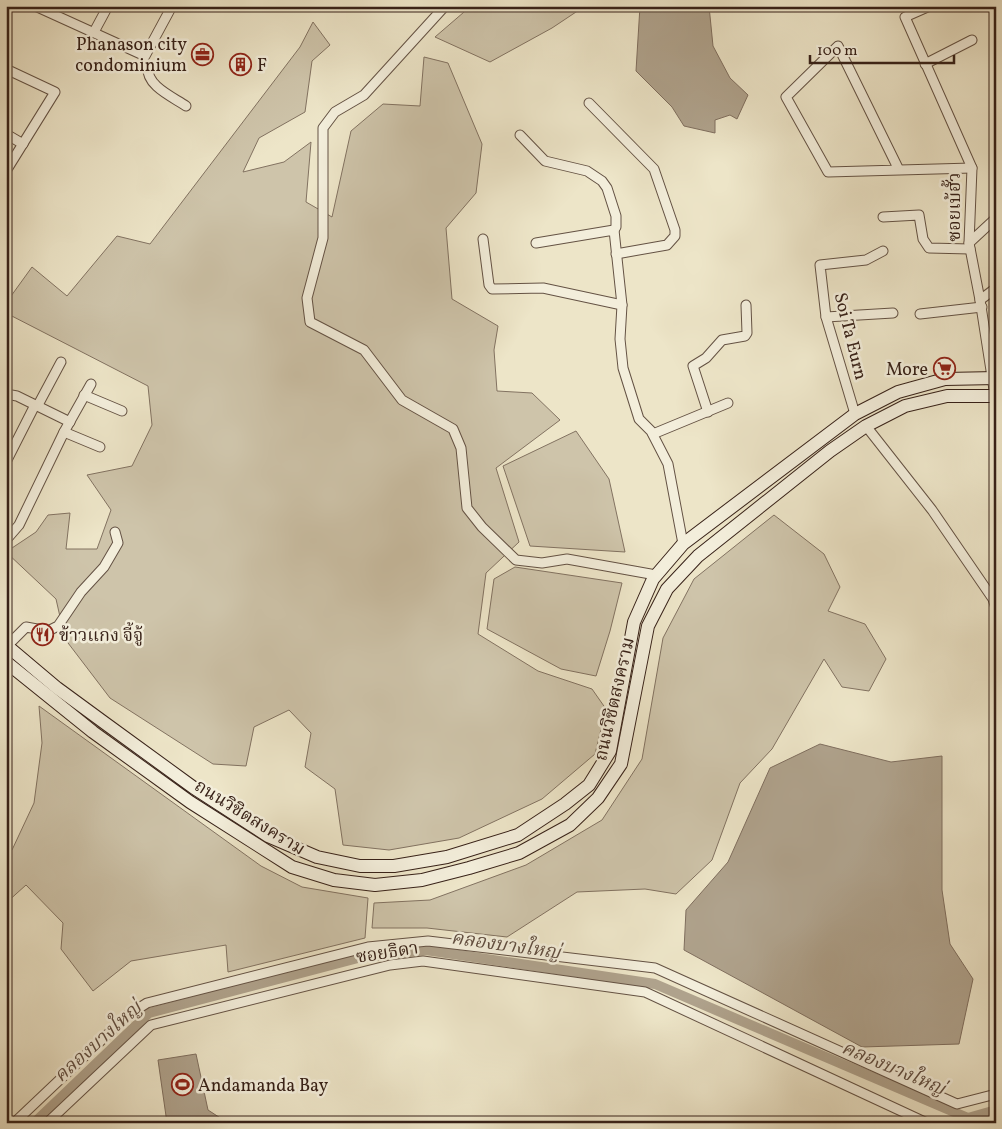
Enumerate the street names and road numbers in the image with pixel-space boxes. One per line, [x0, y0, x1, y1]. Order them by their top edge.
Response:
street label: ซอยเบ้ฮั้ว [940, 172, 968, 242]
street label: Soi Ta Eurn [827, 290, 873, 383]
street label: ถนนวิชิตสงคราม [589, 635, 642, 764]
street label: ถนนวิชิตสงคราม [189, 774, 309, 862]
street label: ซอยธิดา [354, 936, 420, 971]

